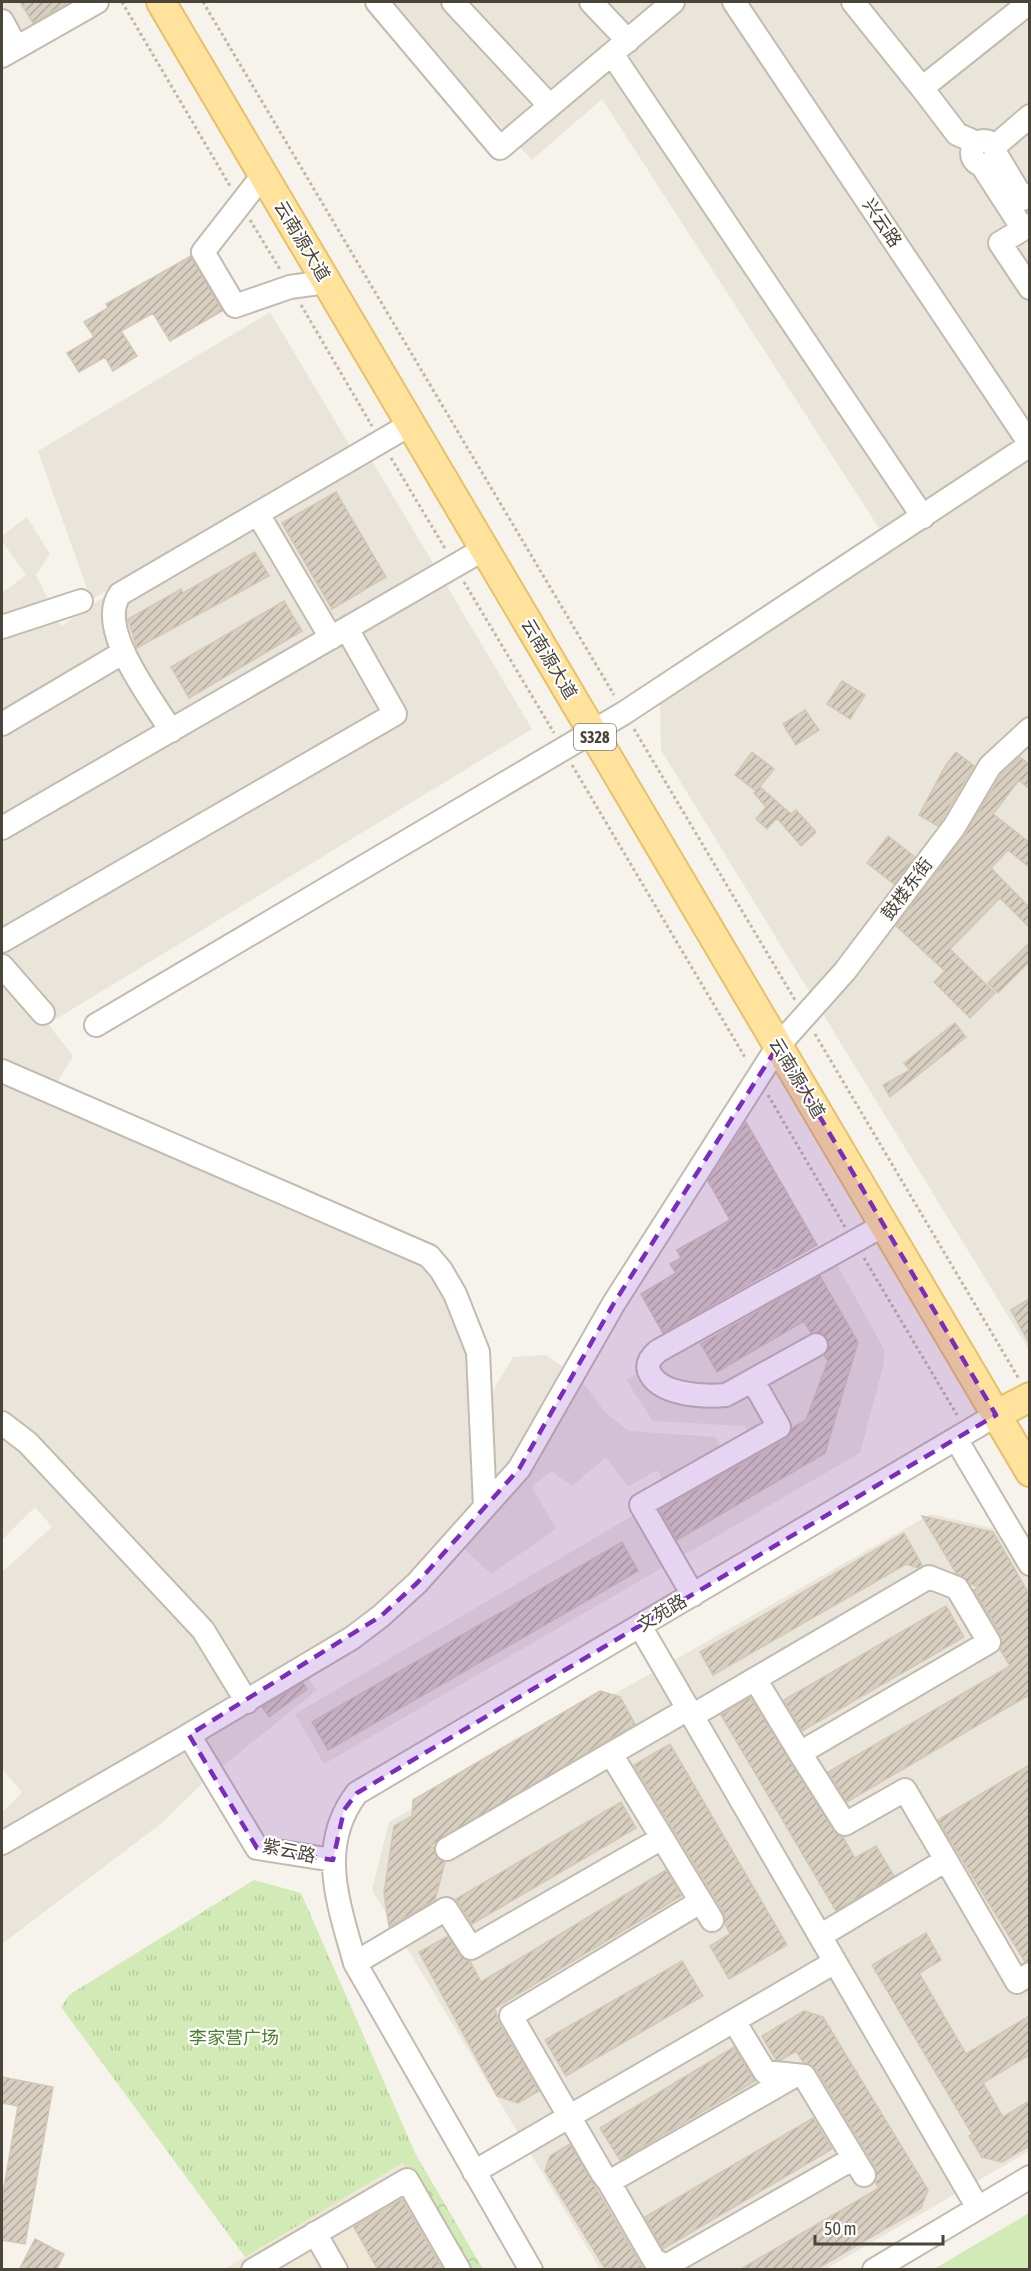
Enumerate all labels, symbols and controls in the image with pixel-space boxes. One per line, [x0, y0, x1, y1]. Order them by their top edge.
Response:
street label: 兴云路 [859, 194, 906, 251]
street label: 云南源大道 [270, 197, 335, 285]
street label: 云南源大道 [517, 615, 582, 703]
road number: S328 [574, 724, 616, 750]
street label: 鼓楼东街 [877, 854, 937, 924]
street label: 云南源大道 [765, 1034, 830, 1122]
street label: 文苑路 [633, 1590, 690, 1635]
street label: 紫云路 [261, 1835, 318, 1866]
park label: 李家营广场 [189, 2027, 279, 2048]
scale bar [815, 2208, 942, 2246]
text: 50 m [824, 2218, 856, 2239]

